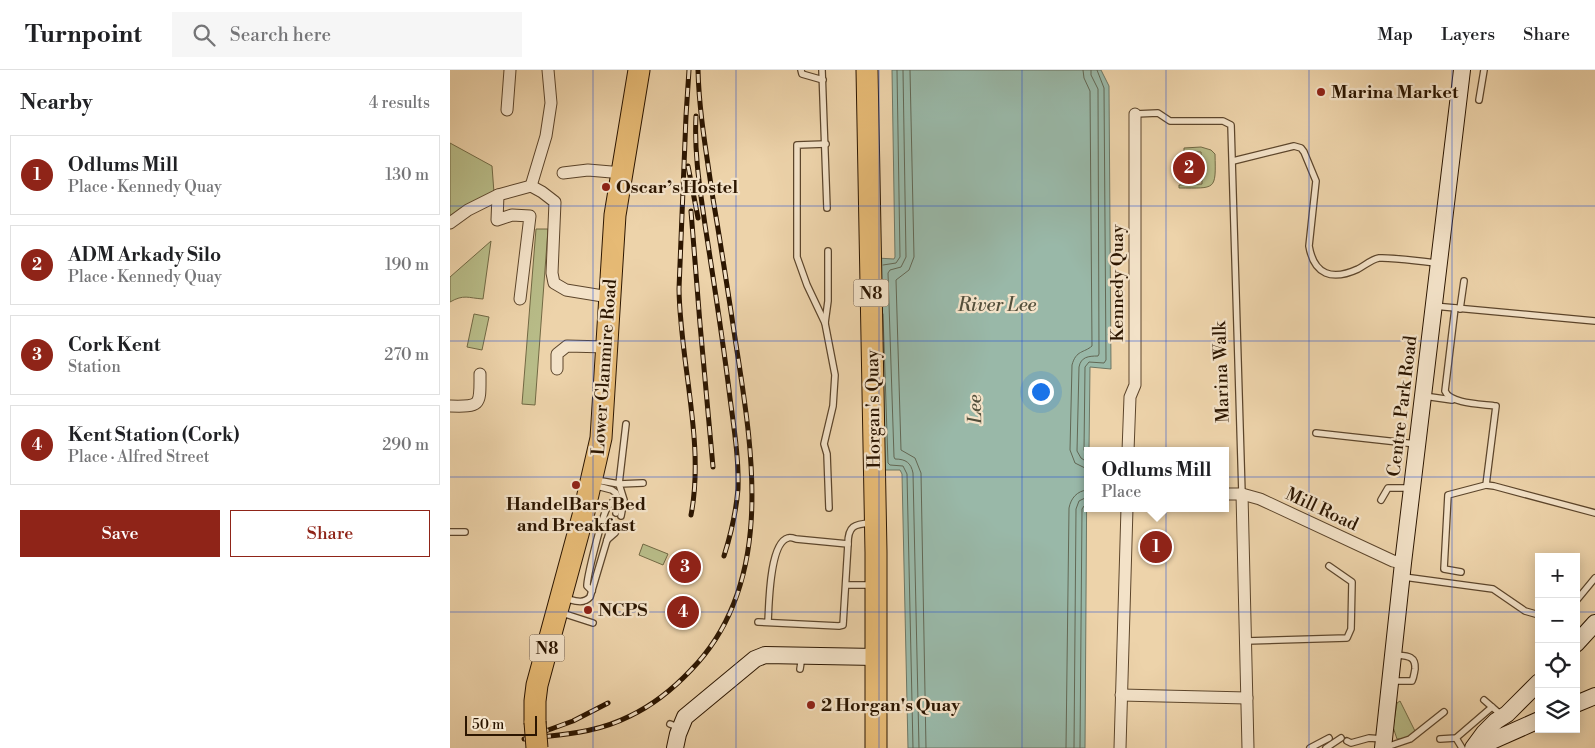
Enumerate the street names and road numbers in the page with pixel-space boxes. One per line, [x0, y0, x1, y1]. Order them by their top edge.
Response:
street label: Kennedy Quay [1106, 224, 1129, 342]
street label: Lower Glanmire Road [587, 277, 622, 456]
road number: N8 [854, 280, 888, 307]
street label: Marina Walk [1208, 319, 1235, 423]
street label: Centre Park Road [1382, 333, 1423, 478]
street label: Horgan's Quay [861, 349, 886, 469]
street label: Mill Road [1282, 483, 1363, 537]
road number: N8 [530, 634, 564, 662]

